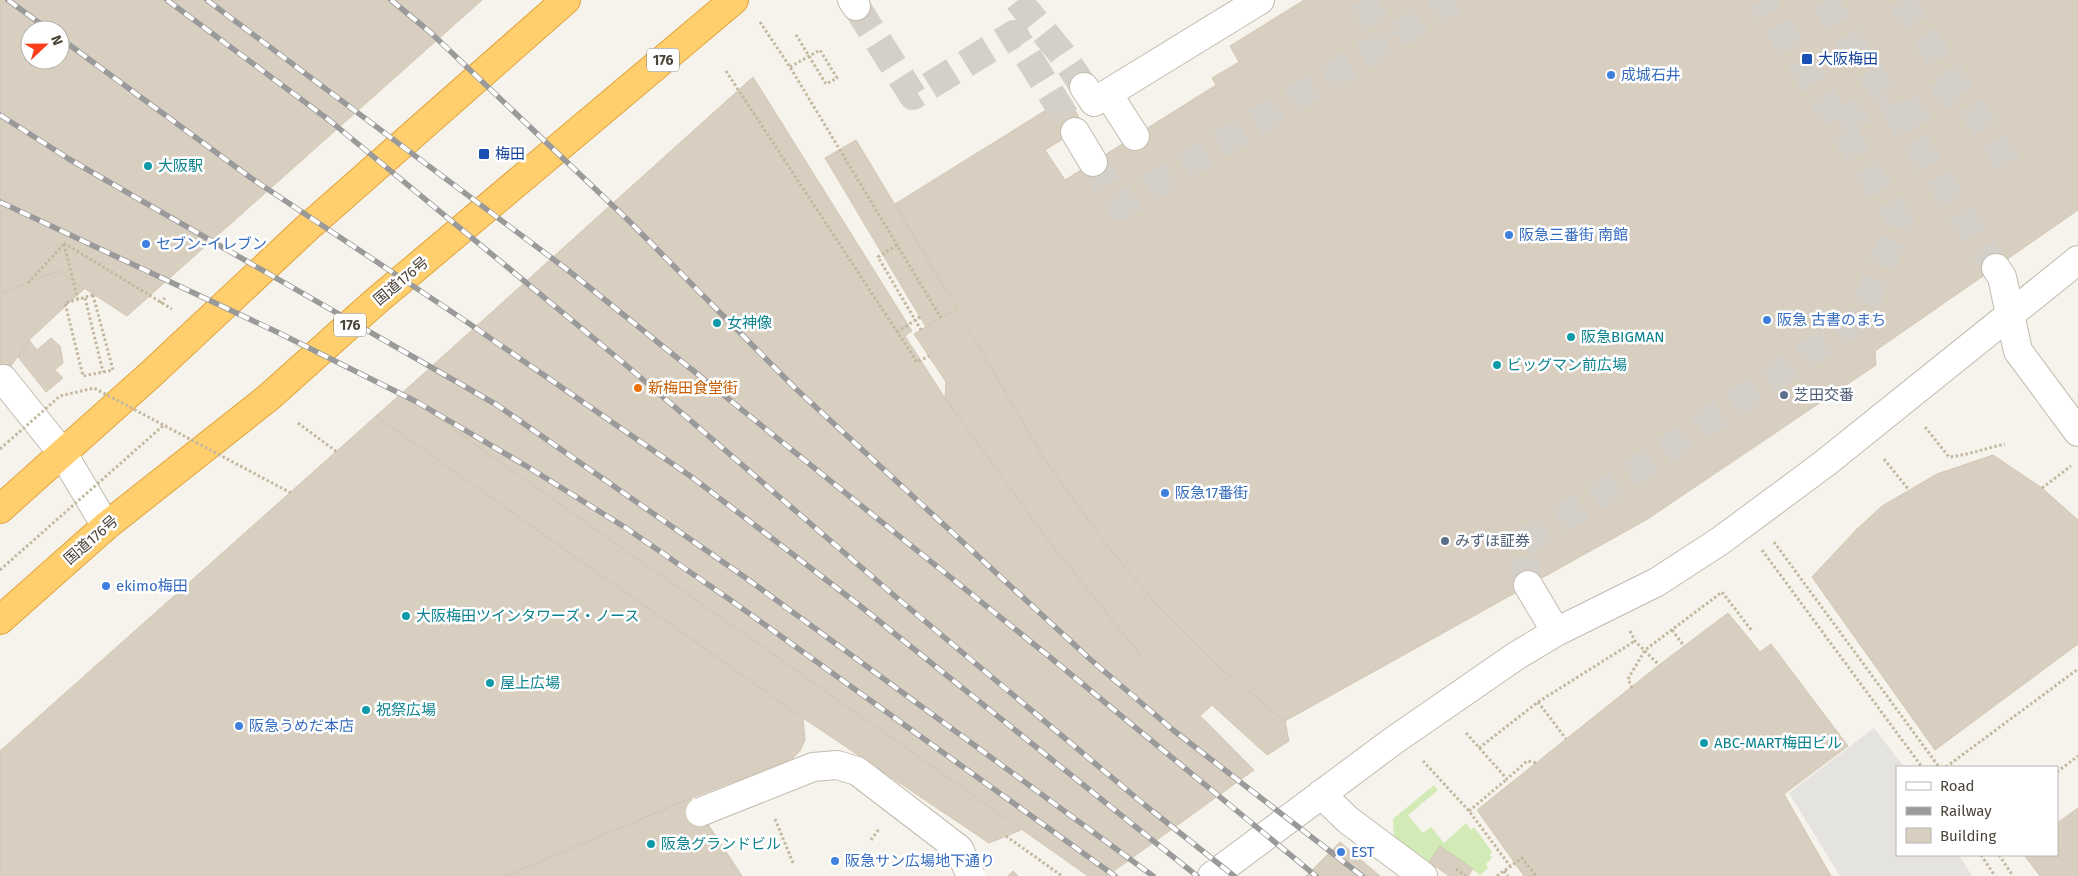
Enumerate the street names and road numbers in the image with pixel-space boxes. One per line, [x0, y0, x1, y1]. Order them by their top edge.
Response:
road number: 176 [647, 48, 679, 72]
street label: 国道176号 [370, 253, 432, 309]
road number: 176 [334, 314, 366, 336]
street label: 国道176号 [60, 512, 122, 568]

